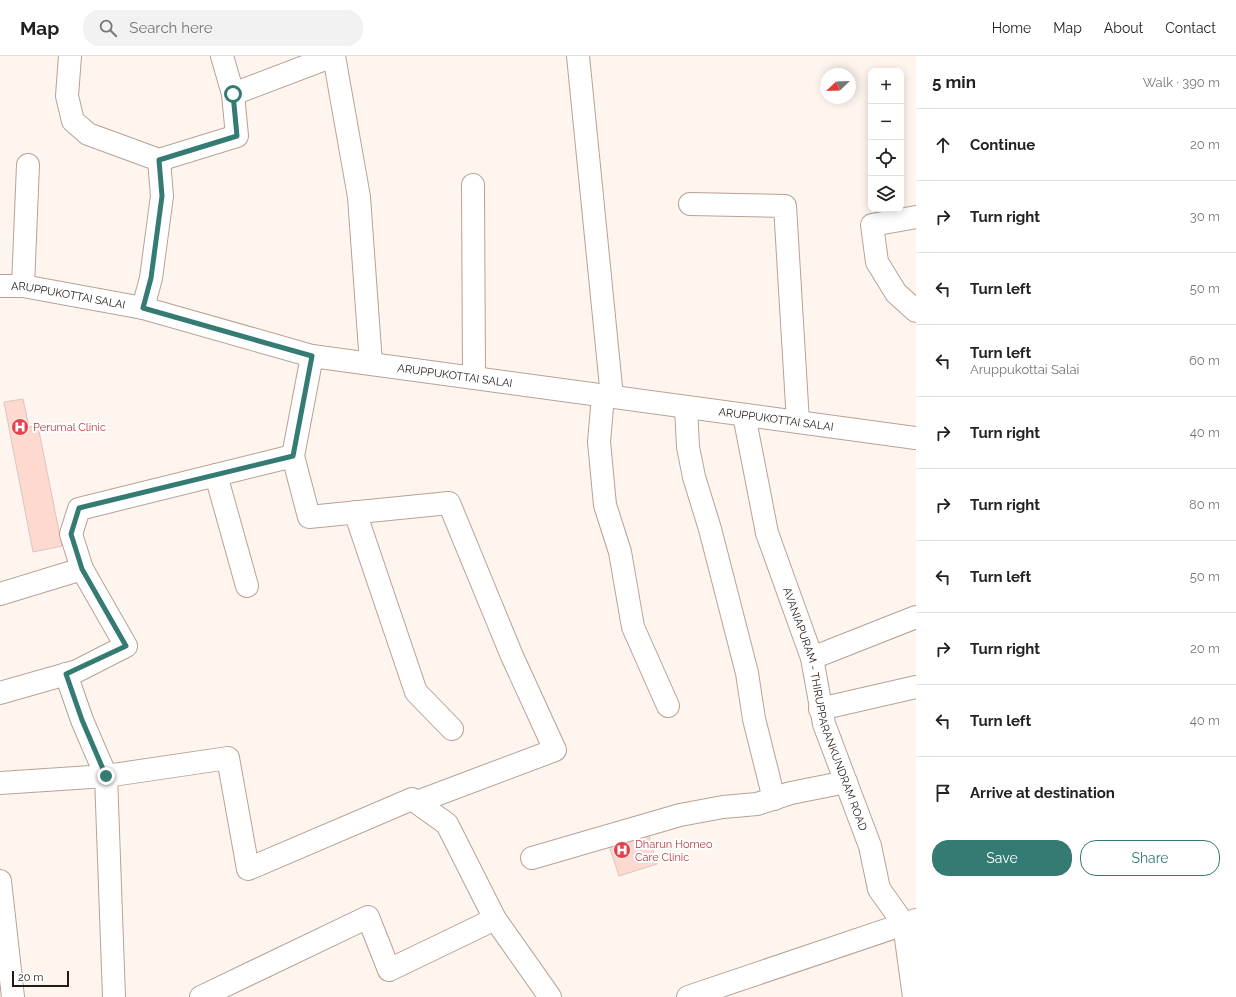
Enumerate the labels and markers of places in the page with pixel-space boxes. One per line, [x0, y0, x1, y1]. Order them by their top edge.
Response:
hospital icon: Perumal Clinic [10, 417, 30, 437]
place label: Perumal Clinic [33, 421, 106, 434]
place label: Dharun Homeo Care Clinic [635, 838, 713, 864]
hospital icon: Dharun Homeo Care Clinic [612, 840, 632, 860]

